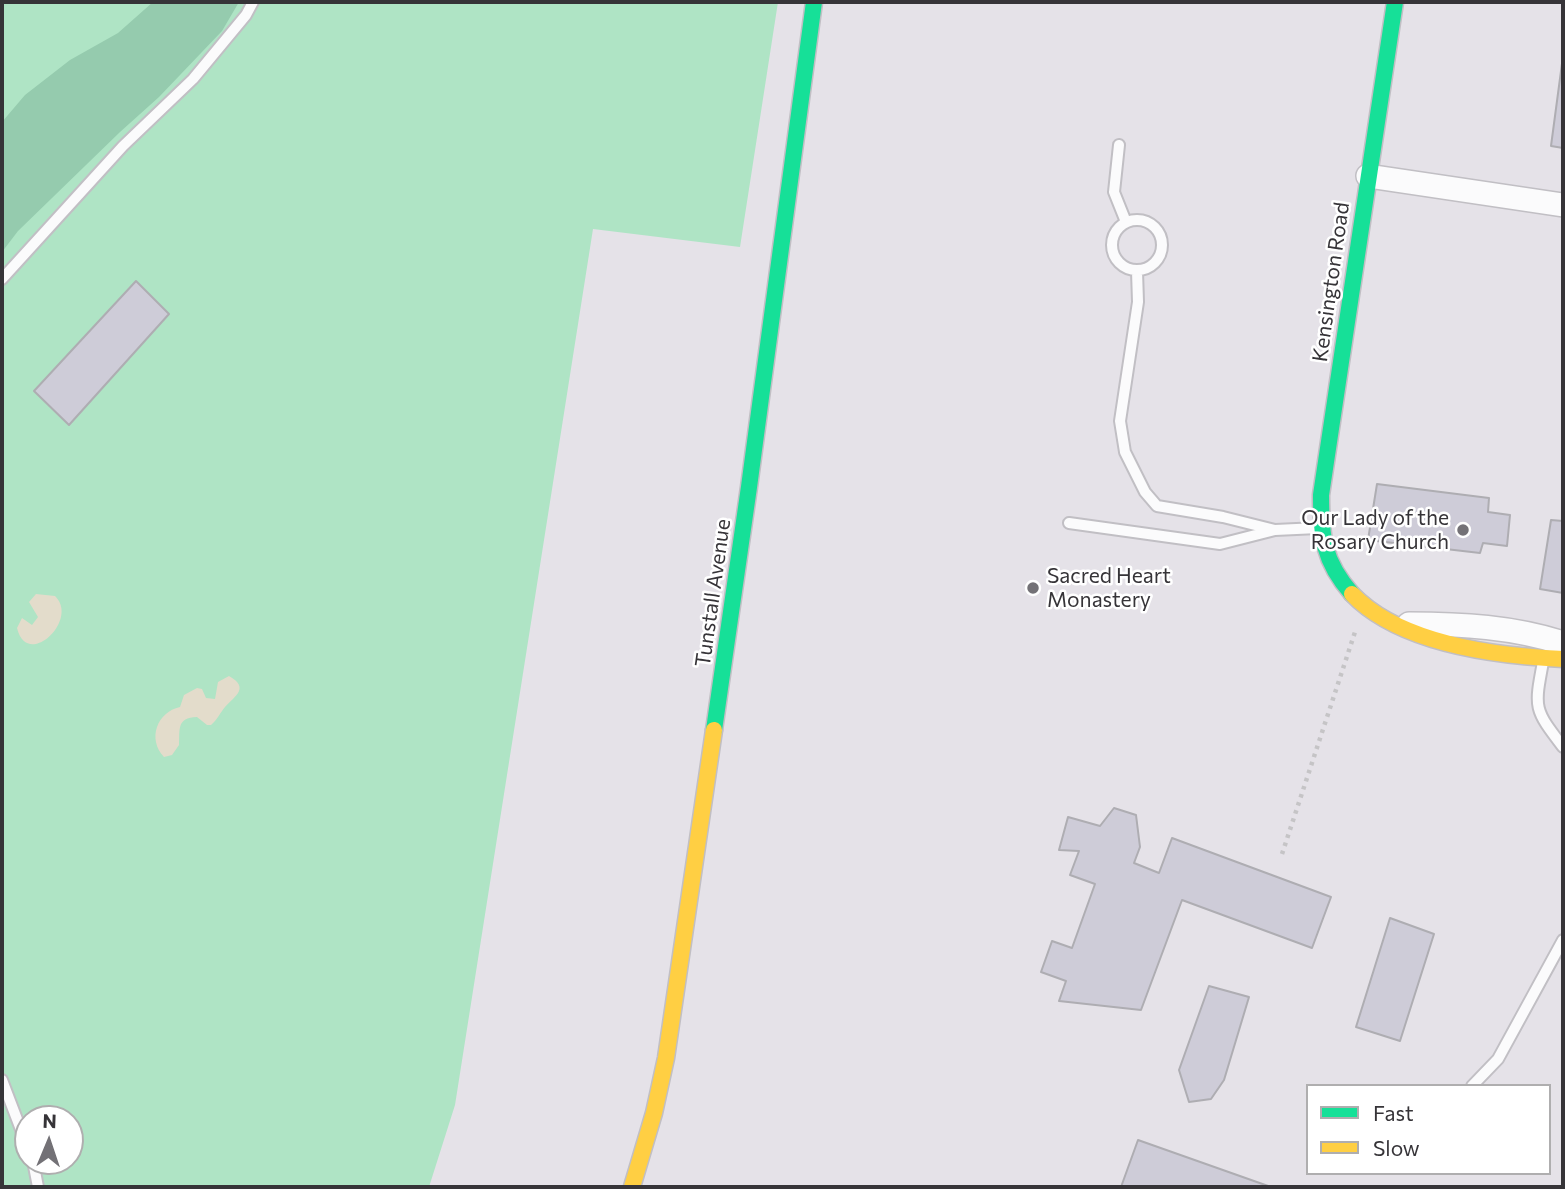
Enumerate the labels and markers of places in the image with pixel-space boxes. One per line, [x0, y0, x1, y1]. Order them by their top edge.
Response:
place label: Our Lady of the Rosary Church [1301, 505, 1449, 555]
marker: Our Lady of the Rosary Church [1455, 522, 1471, 538]
place label: Sacred Heart Monastery [1047, 563, 1171, 613]
marker: Sacred Heart Monastery [1025, 580, 1041, 596]

